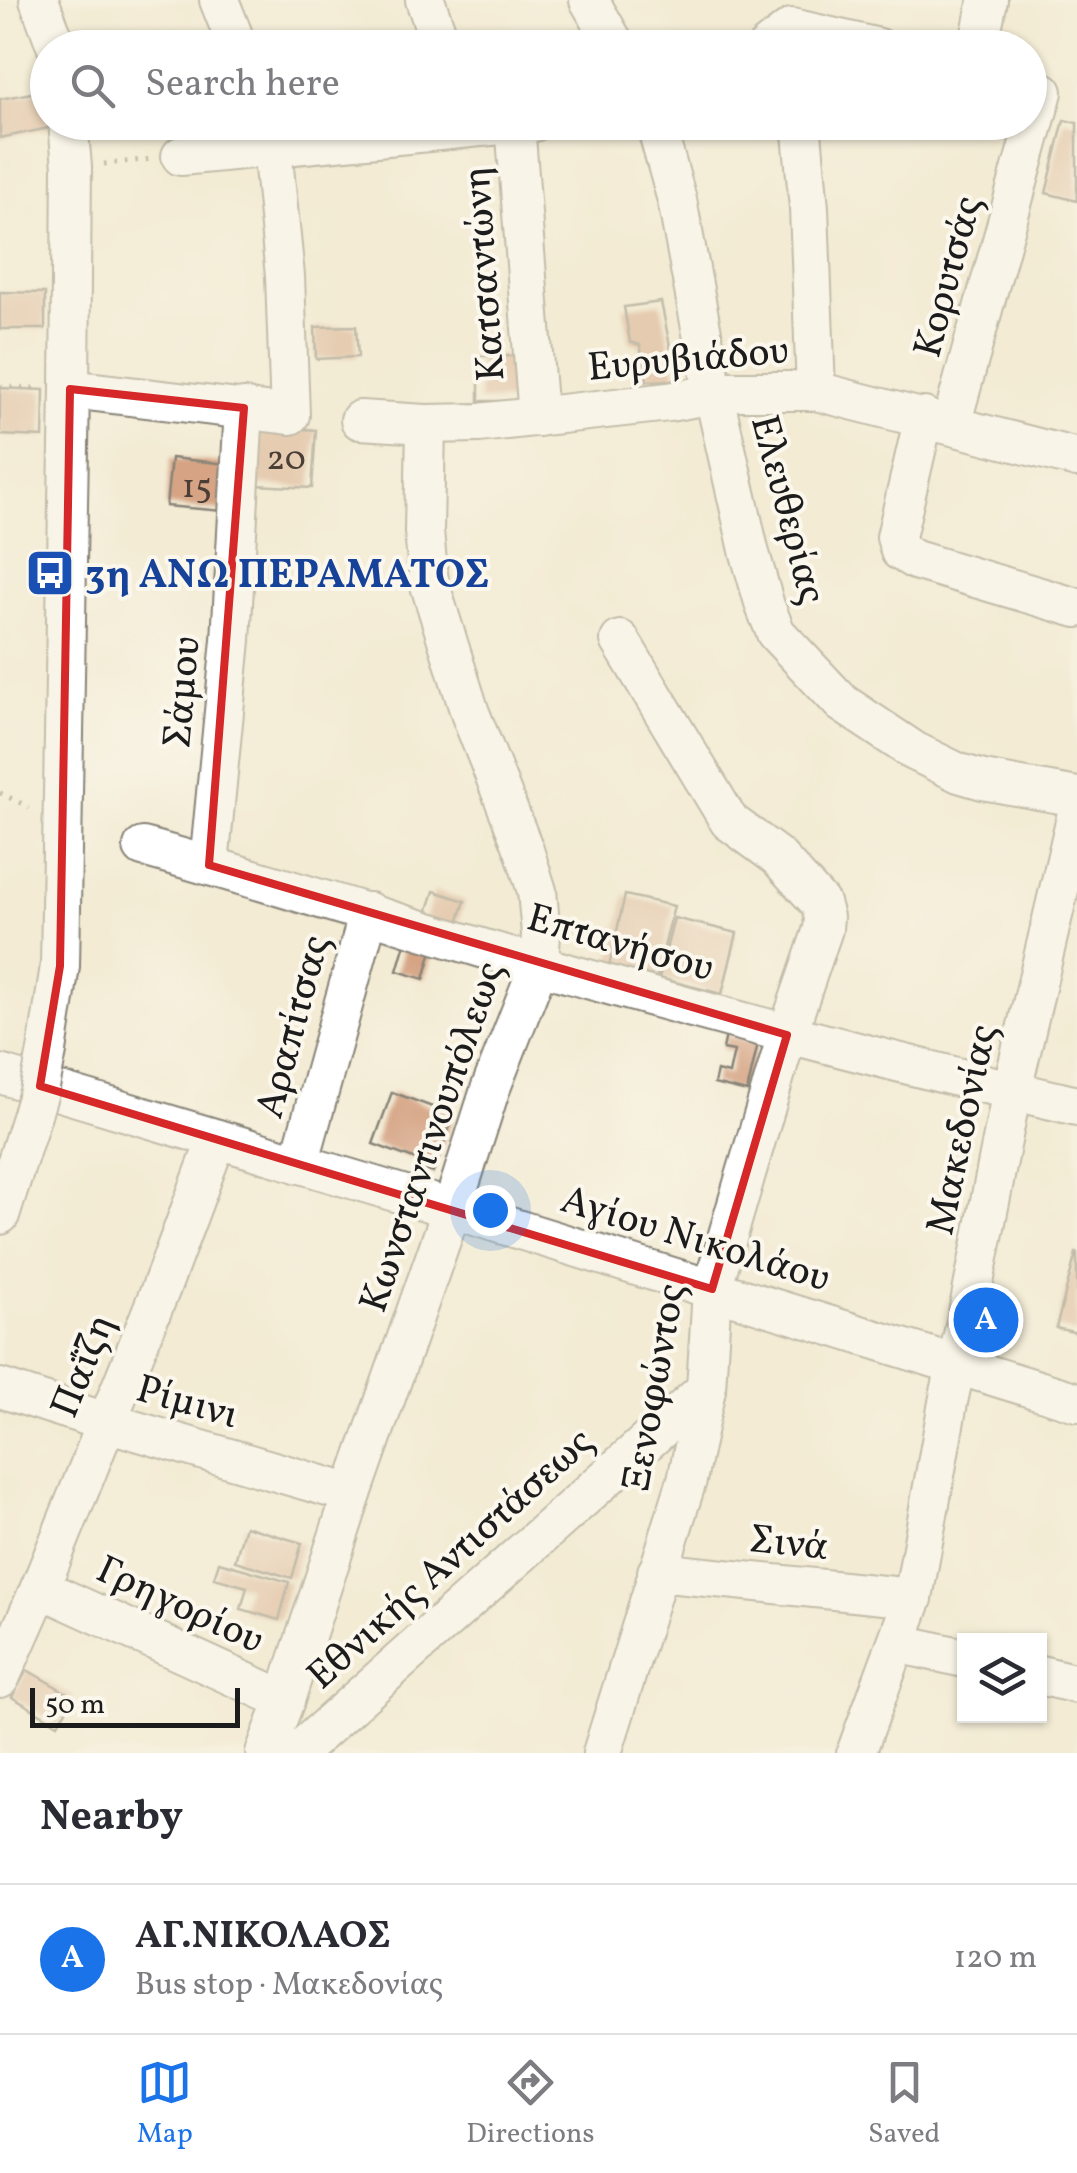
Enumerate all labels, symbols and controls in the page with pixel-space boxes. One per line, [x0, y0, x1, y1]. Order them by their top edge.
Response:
search box [30, 30, 1047, 140]
icon: search [65, 58, 120, 113]
text: Search here [145, 59, 340, 112]
street label: Κατσαντώνη [451, 164, 521, 383]
street label: Κορυτσάς [901, 190, 998, 364]
street label: Ευρυβιάδου [586, 324, 791, 398]
street label: Ελευθερίας [734, 409, 838, 611]
house number: 20 [266, 436, 306, 484]
house number: 15 [182, 464, 212, 512]
bus stop icon: 3η ΑΝΩ ΠΕΡΑΜΑΤΟΣ [24, 547, 76, 599]
place label: 3η ΑΝΩ ΠΕΡΑΜΑΤΟΣ [85, 549, 489, 605]
street label: Σάμου [151, 634, 217, 751]
street label: Επτανήσου [520, 892, 720, 998]
street label: Αραπίτσας [244, 929, 346, 1125]
street label: Κωνσταντινουπόλεως [347, 954, 520, 1320]
street label: Μακεδονίας [914, 1019, 1014, 1240]
street label: Αγίου Νικολάου [554, 1173, 836, 1308]
your location [465, 1185, 516, 1236]
street label: Ξενοφώντος [610, 1279, 702, 1496]
pin: A [954, 1282, 1018, 1358]
street label: Παΐζη [39, 1306, 131, 1427]
street label: Ρίμινι [129, 1363, 245, 1445]
street label: Εθνικής Αντιστάσεως [296, 1416, 607, 1704]
street label: Σινά [746, 1513, 831, 1577]
street label: Γρηγορίου [86, 1543, 272, 1670]
map controls [957, 1633, 1047, 1723]
button: layers [957, 1633, 1047, 1723]
scale bar [30, 1683, 240, 1728]
text: 50 m [45, 1686, 105, 1725]
text: Nearby [40, 1789, 183, 1848]
text: ΑΓ.ΝΙΚΟΛΑΟΣ [135, 1911, 390, 1964]
text: A [61, 1937, 84, 1981]
text: 120 m [954, 1937, 1037, 1981]
text: Bus stop · Μακεδονίας [135, 1964, 443, 2008]
tab: Map [137, 2055, 193, 2154]
tab: Directions [466, 2055, 595, 2154]
tab: Saved [868, 2055, 940, 2154]

